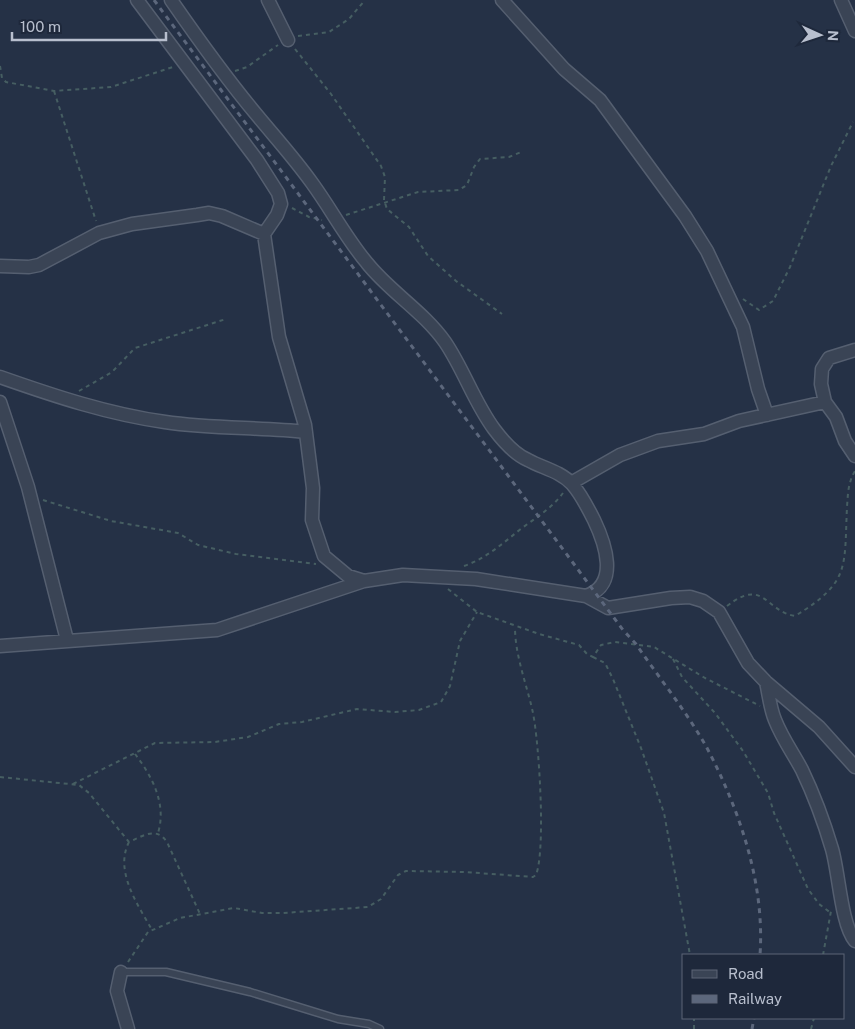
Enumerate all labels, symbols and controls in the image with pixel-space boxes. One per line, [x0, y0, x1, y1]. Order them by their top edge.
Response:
scale bar [12, 10, 166, 42]
north arrow [795, 10, 845, 60]
text: 100 m [20, 18, 61, 35]
text: N [825, 30, 841, 42]
legend [682, 954, 845, 1019]
text: Road [728, 965, 764, 982]
text: Railway [728, 990, 782, 1007]

